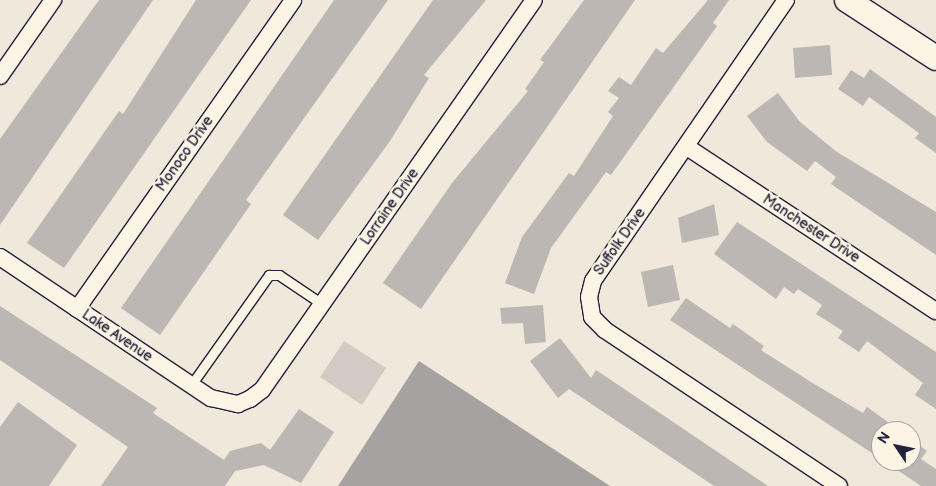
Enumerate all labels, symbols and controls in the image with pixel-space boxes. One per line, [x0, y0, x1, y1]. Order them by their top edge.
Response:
street label: Monoco Drive [153, 113, 217, 195]
street label: Lorraine Drive [357, 166, 423, 248]
street label: Manchester Drive [759, 191, 863, 267]
street label: Suffolk Drive [591, 205, 649, 279]
street label: Lake Avenue [79, 306, 155, 366]
north arrow [871, 421, 921, 471]
text: N [874, 429, 894, 447]

